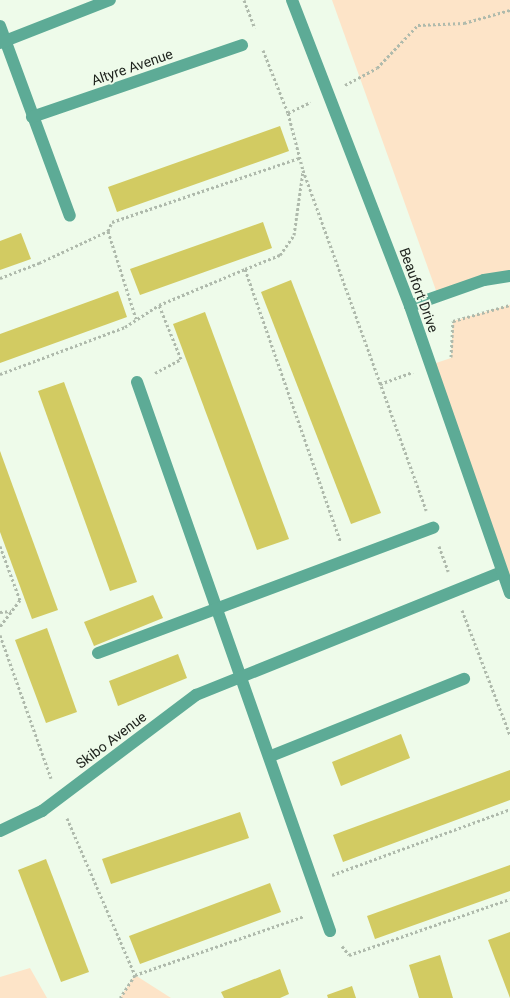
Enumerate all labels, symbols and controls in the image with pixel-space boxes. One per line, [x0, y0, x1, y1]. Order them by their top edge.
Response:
street label: Altyre Avenue [89, 45, 175, 89]
street label: Beaufort Drive [396, 245, 442, 335]
street label: Skibo Avenue [72, 708, 150, 772]

